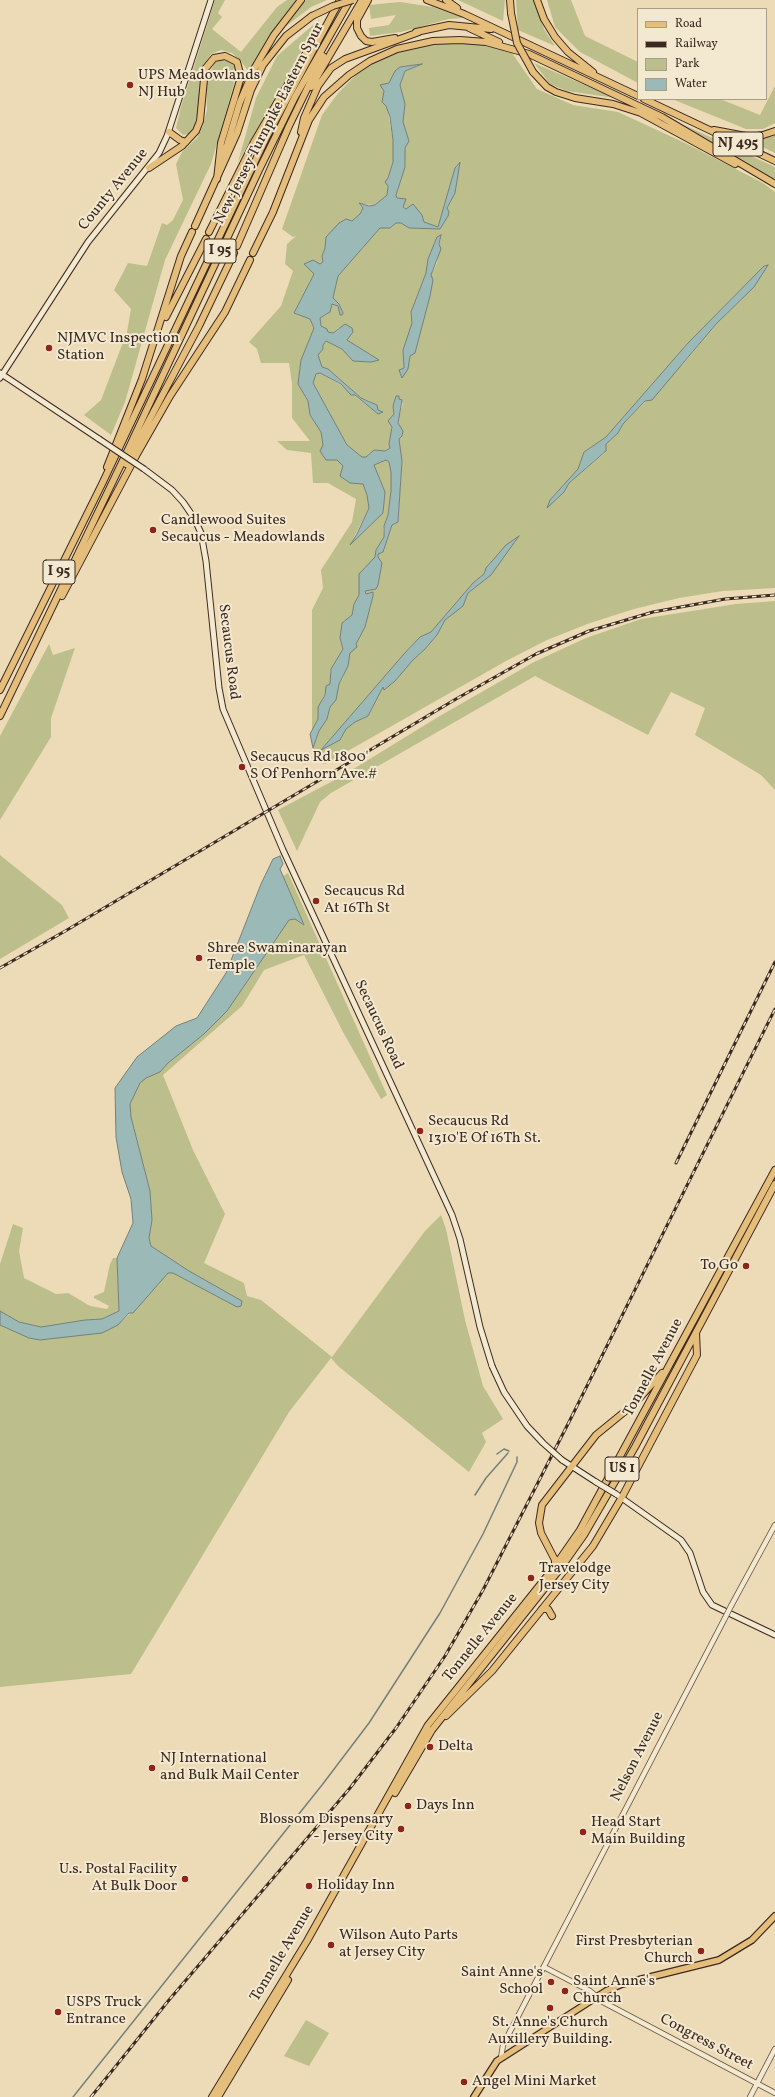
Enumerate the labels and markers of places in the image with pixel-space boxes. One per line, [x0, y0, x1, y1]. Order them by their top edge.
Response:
place label: UPS Meadowlands NJ Hub [138, 67, 260, 102]
marker: UPS Meadowlands NJ Hub [125, 80, 135, 90]
place label: NJMVC Inspection Station [57, 330, 179, 365]
marker: NJMVC Inspection Station [44, 343, 54, 353]
place label: Candlewood Suites Secaucus - Meadowlands [161, 512, 325, 547]
marker: Candlewood Suites Secaucus - Meadowlands [148, 525, 158, 535]
place label: Secaucus Rd 1800' S Of Penhorn Ave.# [250, 749, 377, 784]
marker: Secaucus Rd 1800' S Of Penhorn Ave.# [237, 762, 247, 772]
place label: Secaucus Rd At 16Th St [324, 883, 405, 918]
marker: Secaucus Rd At 16Th St [311, 896, 321, 906]
place label: Shree Swaminarayan Temple [207, 940, 347, 975]
marker: Shree Swaminarayan Temple [194, 953, 204, 963]
place label: Secaucus Rd 1310'E Of 16Th St. [428, 1113, 541, 1148]
marker: Secaucus Rd 1310'E Of 16Th St. [415, 1126, 425, 1136]
place label: To Go [700, 1257, 738, 1275]
marker: To Go [741, 1261, 751, 1271]
place label: Travelodge Jersey City [539, 1560, 611, 1595]
marker: Travelodge Jersey City [526, 1573, 536, 1583]
place label: Delta [438, 1738, 473, 1756]
marker: Delta [425, 1742, 435, 1752]
place label: NJ International and Bulk Mail Center [160, 1750, 299, 1785]
marker: NJ International and Bulk Mail Center [147, 1763, 157, 1773]
place label: Days Inn [416, 1797, 475, 1815]
marker: Days Inn [403, 1801, 413, 1811]
place label: Blossom Dispensary - Jersey City [259, 1811, 393, 1846]
place label: Head Start Main Building [591, 1814, 685, 1849]
marker: Blossom Dispensary - Jersey City [396, 1824, 406, 1834]
marker: Head Start Main Building [578, 1827, 588, 1837]
place label: U.s. Postal Facility At Bulk Door [59, 1861, 177, 1896]
marker: U.s. Postal Facility At Bulk Door [180, 1874, 190, 1884]
place label: Holiday Inn [317, 1877, 395, 1895]
marker: Holiday Inn [304, 1881, 314, 1891]
place label: Wilson Auto Parts at Jersey City [339, 1927, 458, 1962]
place label: First Presbyterian Church [575, 1933, 693, 1968]
marker: Wilson Auto Parts at Jersey City [326, 1940, 336, 1950]
marker: First Presbyterian Church [696, 1946, 706, 1956]
place label: Saint Anne's School [461, 1964, 543, 1999]
place label: Saint Anne's Church [573, 1973, 655, 2008]
marker: Saint Anne's School [546, 1977, 556, 1987]
marker: Saint Anne's Church [560, 1986, 570, 1996]
place label: USPS Truck Entrance [66, 1994, 142, 2029]
marker: St. Anne's Church Auxillery Building. [545, 2003, 555, 2013]
marker: USPS Truck Entrance [53, 2007, 63, 2017]
place label: St. Anne's Church Auxillery Building. [488, 2014, 612, 2049]
place label: Angel Mini Market [472, 2073, 597, 2091]
marker: Angel Mini Market [459, 2077, 469, 2087]

